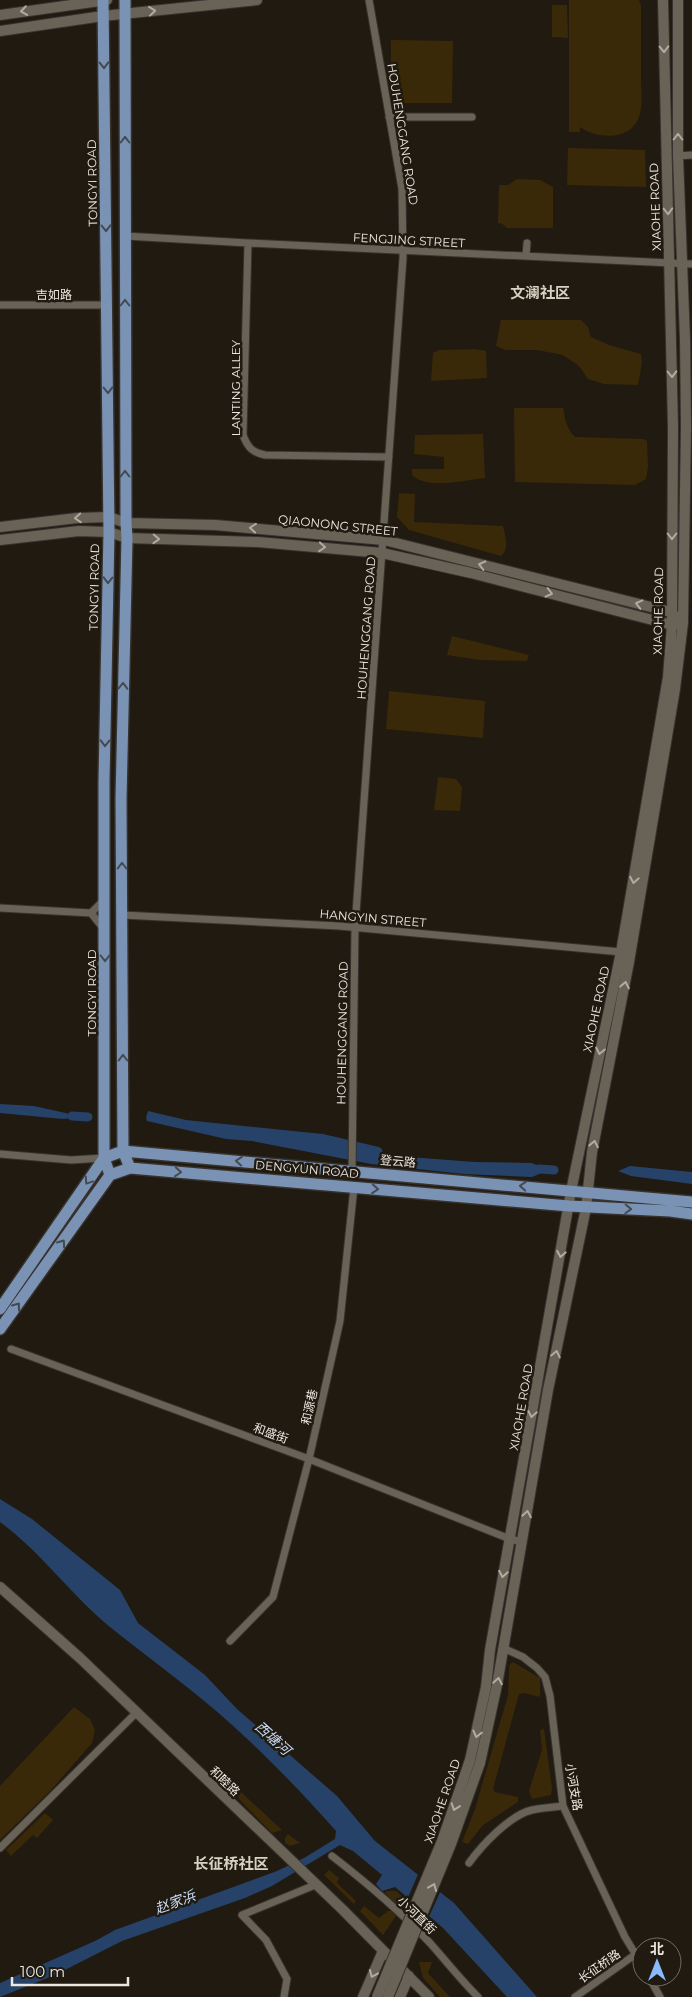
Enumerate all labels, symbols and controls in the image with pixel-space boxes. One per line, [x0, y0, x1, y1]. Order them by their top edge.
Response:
one-way arrow [20, 6, 28, 16]
one-way arrow [148, 6, 156, 17]
one-way arrow [658, 45, 669, 53]
one-way arrow [99, 62, 109, 69]
street label: HOUHENGGANG ROAD [384, 62, 422, 206]
one-way arrow [673, 133, 683, 141]
one-way arrow [120, 136, 130, 144]
street label: TONGYI ROAD [84, 139, 100, 227]
street label: XIAOHE ROAD [646, 163, 664, 251]
one-way arrow [663, 208, 673, 215]
one-way arrow [101, 224, 111, 232]
street label: FENGJING STREET [353, 230, 466, 250]
district label: 文澜社区 [510, 283, 570, 302]
street label: 吉如路 [36, 287, 72, 302]
one-way arrow [120, 298, 130, 306]
street label: LANTING ALLEY [228, 339, 243, 436]
one-way arrow [667, 370, 677, 378]
one-way arrow [103, 386, 113, 394]
one-way arrow [120, 470, 130, 478]
street label: QIAONONG STREET [278, 511, 399, 539]
one-way arrow [74, 513, 82, 524]
one-way arrow [249, 523, 257, 534]
one-way arrow [667, 532, 677, 540]
one-way arrow [152, 534, 160, 544]
one-way arrow [318, 542, 326, 553]
street label: TONGYI ROAD [86, 543, 102, 631]
street label: HOUHENGGANG ROAD [354, 556, 378, 700]
one-way arrow [477, 560, 486, 571]
street label: XIAOHE ROAD [650, 567, 666, 655]
one-way arrow [103, 577, 113, 585]
one-way arrow [544, 587, 553, 598]
one-way arrow [636, 600, 644, 610]
one-way arrow [118, 682, 129, 690]
one-way arrow [100, 739, 110, 747]
one-way arrow [117, 862, 127, 870]
one-way arrow [629, 876, 639, 885]
street label: HANGYIN STREET [319, 906, 427, 930]
street label: TONGYI ROAD [84, 949, 99, 1037]
one-way arrow [100, 954, 110, 962]
street label: HOUHENGGANG ROAD [333, 961, 351, 1105]
street label: XIAOHE ROAD [580, 964, 612, 1054]
one-way arrow [619, 980, 630, 989]
one-way arrow [595, 1047, 606, 1055]
one-way arrow [118, 1053, 128, 1061]
one-way arrow [588, 1140, 598, 1149]
street label: 登云路 [379, 1152, 417, 1170]
one-way arrow [234, 1156, 242, 1167]
street label: DENGYUN ROAD [255, 1157, 360, 1181]
one-way arrow [175, 1166, 183, 1177]
one-way arrow [85, 1176, 94, 1185]
one-way arrow [518, 1181, 526, 1192]
one-way arrow [372, 1184, 380, 1195]
one-way arrow [624, 1204, 632, 1215]
one-way arrow [56, 1239, 65, 1249]
one-way arrow [556, 1250, 566, 1259]
one-way arrow [11, 1302, 20, 1312]
one-way arrow [550, 1350, 560, 1358]
street label: XIAOHE ROAD [506, 1362, 536, 1452]
street label: 和源巷 [298, 1388, 320, 1426]
one-way arrow [527, 1410, 538, 1419]
street label: 和盛街 [252, 1420, 290, 1446]
one-way arrow [521, 1510, 531, 1518]
one-way arrow [499, 1570, 509, 1579]
one-way arrow [492, 1676, 502, 1685]
water label: 西塘河 [251, 1717, 297, 1761]
one-way arrow [472, 1730, 482, 1738]
street label: XIAOHE ROAD [421, 1757, 463, 1845]
street label: 小河支路 [562, 1762, 586, 1812]
street label: 和睦路 [207, 1763, 243, 1799]
one-way arrow [451, 1802, 461, 1811]
district label: 长征桥社区 [193, 1854, 269, 1873]
one-way arrow [427, 1883, 437, 1892]
water label: 赵家浜 [152, 1886, 199, 1918]
street label: 小河直街 [395, 1893, 439, 1937]
north arrow [632, 1937, 682, 1987]
text: 北 [650, 1940, 664, 1958]
street label: 长征桥路 [575, 1946, 623, 1986]
scale bar [12, 1954, 129, 1986]
text: 100 m [20, 1962, 65, 1981]
one-way arrow [369, 1969, 380, 1978]

